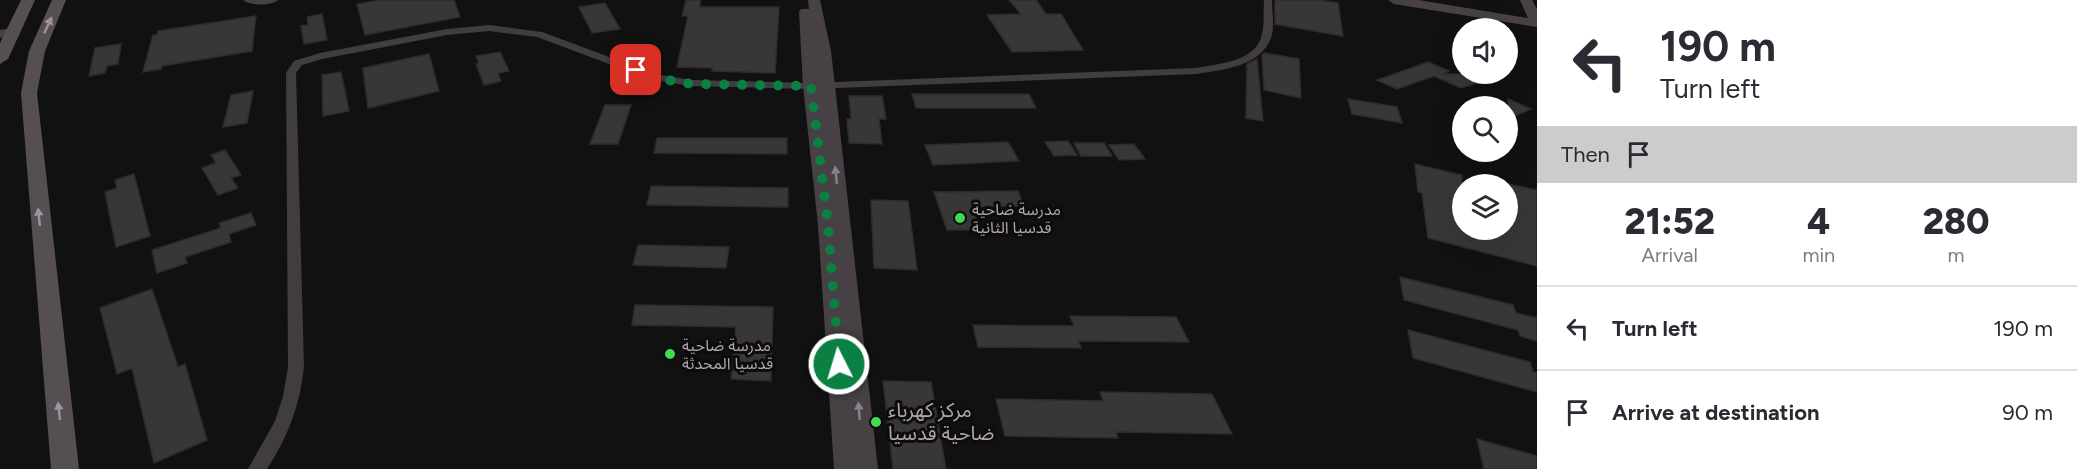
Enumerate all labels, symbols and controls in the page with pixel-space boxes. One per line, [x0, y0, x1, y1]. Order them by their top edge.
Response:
one-way arrow [43, 17, 52, 34]
map controls [1452, 18, 1518, 240]
button: sound [1452, 18, 1518, 84]
text: 190 m [1660, 21, 1776, 72]
icon: left [1561, 24, 1639, 102]
pin [610, 44, 661, 95]
icon: arrive [619, 53, 652, 86]
text: Turn left [1660, 72, 1760, 105]
button: search [1452, 96, 1518, 162]
icon: arrive [1622, 138, 1655, 171]
text: Then [1561, 141, 1610, 168]
one-way arrow [831, 165, 841, 184]
button: layers [1452, 174, 1518, 240]
place label: مدرسة ضاحية قدسيا الثانية [972, 200, 1061, 237]
text: 21:52 [1625, 200, 1715, 243]
text: 4 [1807, 200, 1830, 243]
text: 280 [1923, 200, 1989, 243]
one-way arrow [34, 207, 44, 226]
marker: مدرسة ضاحية قدسيا الثانية [953, 211, 967, 225]
text: Arrival [1641, 243, 1698, 267]
text: min [1802, 243, 1835, 267]
text: m [1948, 243, 1965, 267]
icon: left [1561, 312, 1594, 345]
text: Turn left [1612, 315, 1698, 342]
text: 190 m [1993, 315, 2053, 342]
position arrow [807, 332, 871, 396]
place label: مدرسة ضاحية قدسيا المحدثة [682, 336, 773, 373]
marker: مدرسة ضاحية قدسيا المحدثة [663, 347, 677, 361]
icon: arrive [1561, 396, 1594, 429]
place label: مركز كهرباء ضاحية قدسيا [888, 398, 994, 445]
text: Arrive at destination [1612, 399, 1820, 426]
text: 90 m [2002, 399, 2053, 426]
one-way arrow [54, 401, 64, 420]
one-way arrow [854, 401, 864, 420]
marker: مركز كهرباء ضاحية قدسيا [869, 415, 883, 429]

